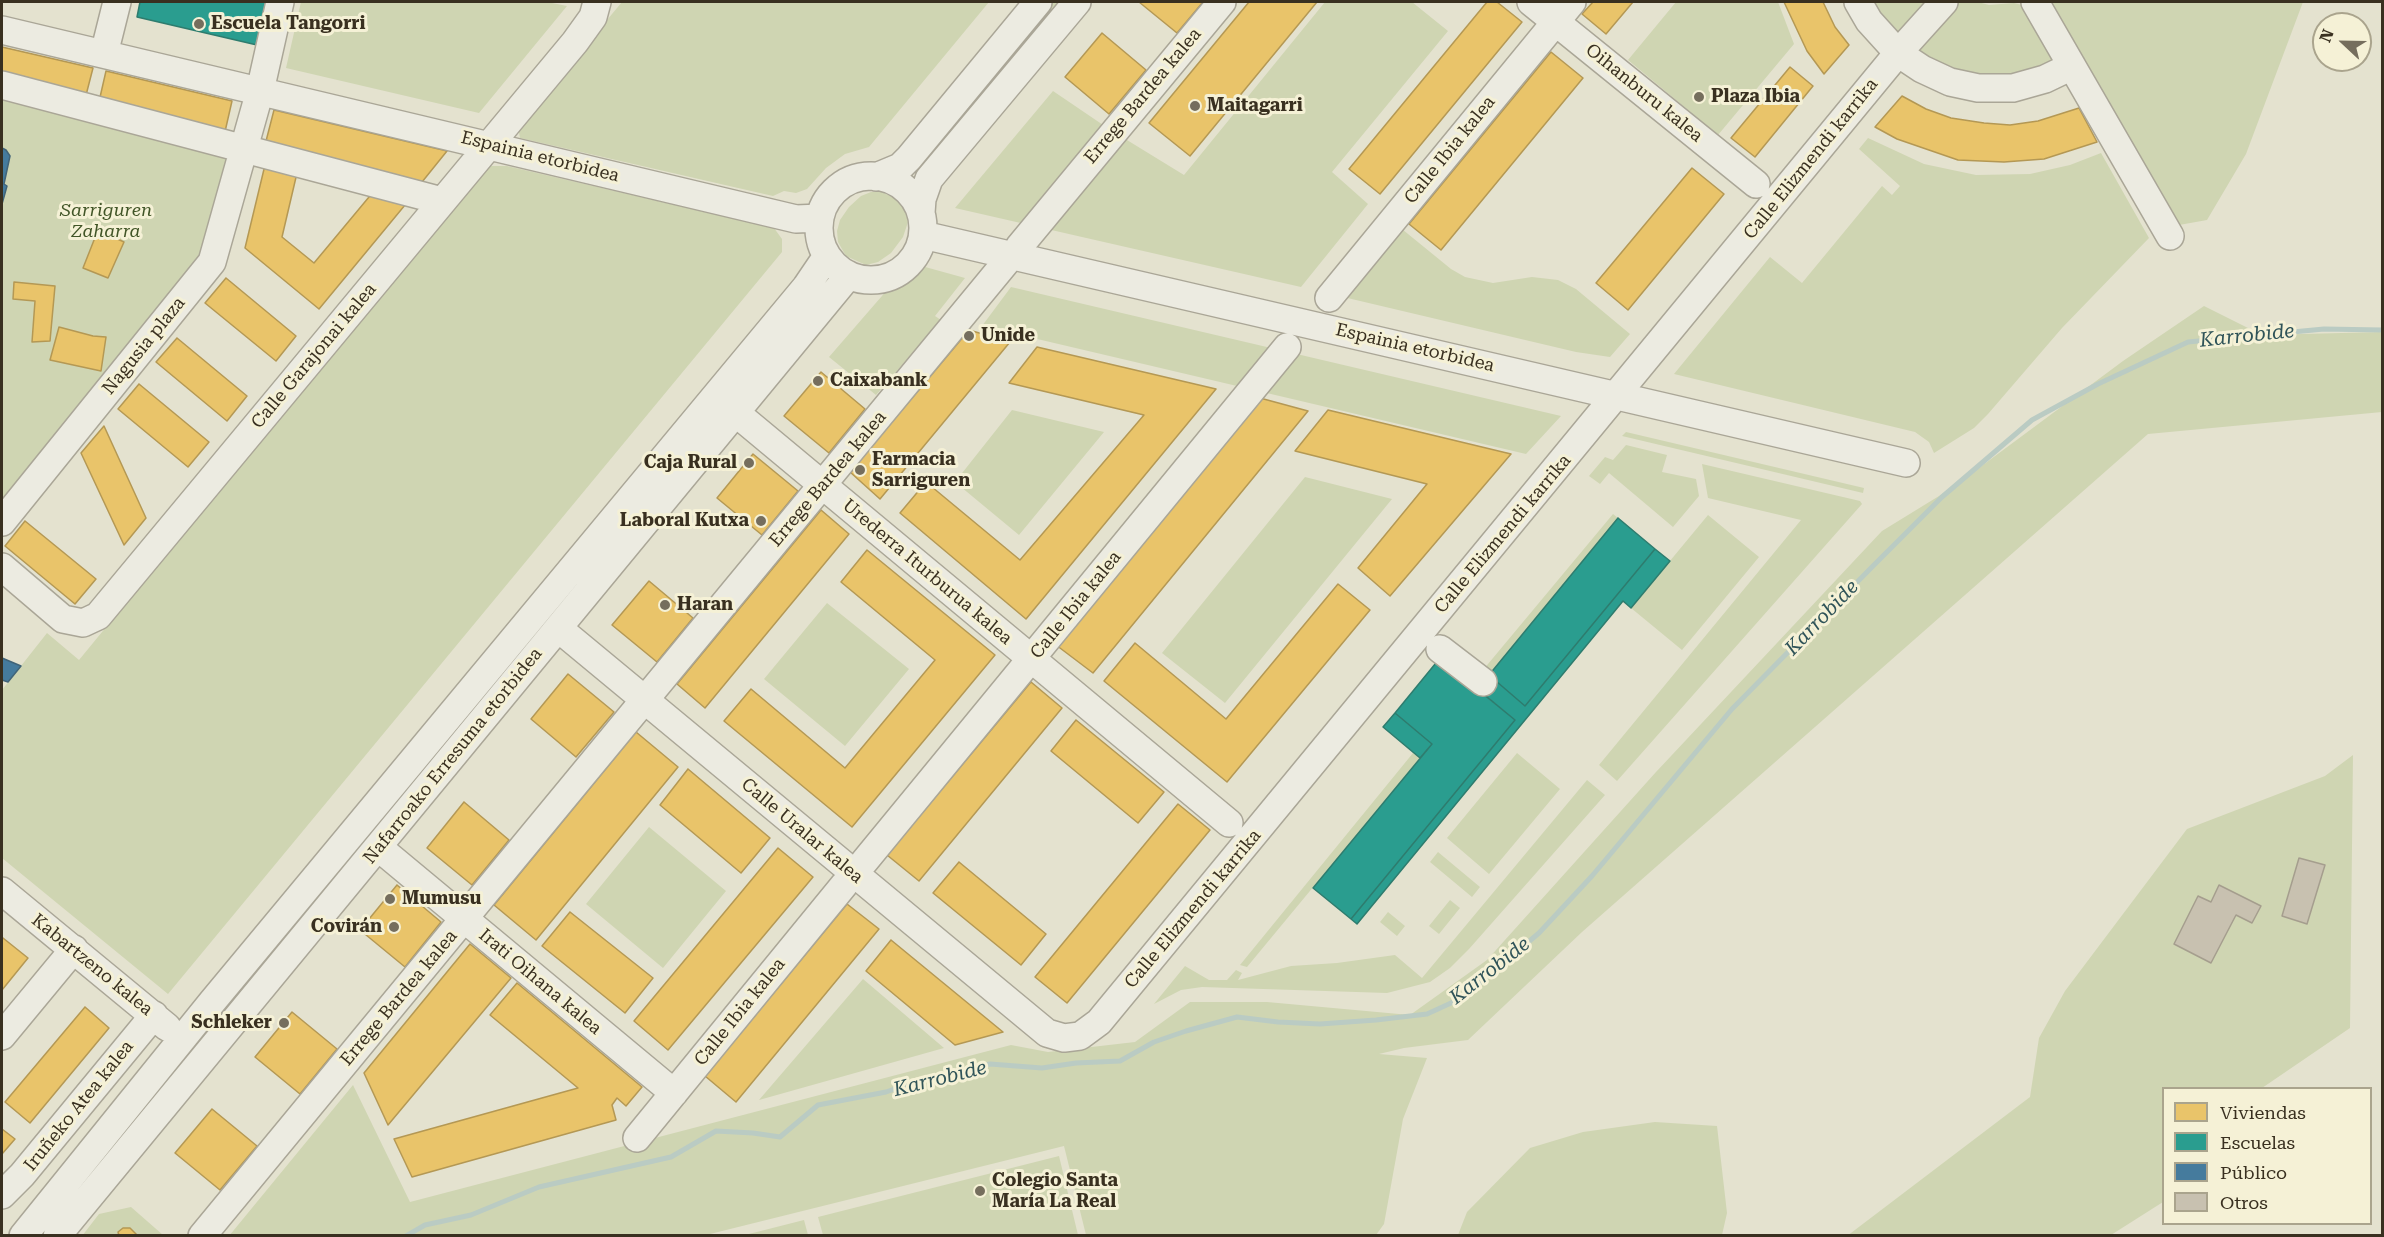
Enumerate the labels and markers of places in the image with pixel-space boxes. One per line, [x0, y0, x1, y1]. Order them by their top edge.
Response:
place label: Escuela Tangorri [211, 13, 366, 35]
marker: Escuela Tangorri [192, 17, 206, 31]
place label: Plaza Ibia [1711, 86, 1800, 108]
marker: Plaza Ibia [1692, 90, 1706, 104]
place label: Maitagarri [1207, 95, 1303, 117]
marker: Maitagarri [1188, 99, 1202, 113]
place label: Unide [981, 325, 1035, 347]
marker: Unide [962, 329, 976, 343]
place label: Caixabank [830, 370, 927, 392]
marker: Caixabank [811, 374, 825, 388]
place label: Farmacia Sarriguren [872, 449, 970, 492]
place label: Caja Rural [644, 452, 737, 474]
marker: Caja Rural [742, 456, 756, 470]
marker: Farmacia Sarriguren [853, 463, 867, 477]
place label: Laboral Kutxa [620, 510, 749, 532]
marker: Laboral Kutxa [754, 514, 768, 528]
place label: Haran [677, 594, 733, 616]
marker: Haran [658, 598, 672, 612]
place label: Mumusu [402, 888, 481, 910]
marker: Mumusu [383, 892, 397, 906]
place label: Covirán [311, 916, 382, 938]
marker: Covirán [387, 920, 401, 934]
place label: Schleker [191, 1012, 272, 1034]
marker: Schleker [277, 1016, 291, 1030]
place label: Colegio Santa María La Real [992, 1170, 1118, 1212]
marker: Colegio Santa María La Real [973, 1184, 987, 1198]

